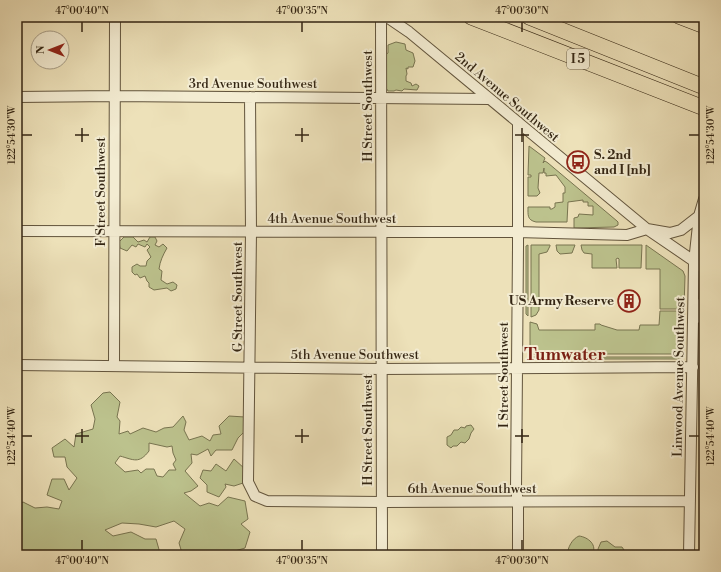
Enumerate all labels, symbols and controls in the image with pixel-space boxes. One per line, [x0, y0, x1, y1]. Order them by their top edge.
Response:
text: 47°00'40"N [55, 5, 109, 17]
text: 47°00'35"N [276, 5, 329, 17]
text: 47°00'30"N [495, 5, 549, 17]
north arrow [30, 30, 70, 70]
text: N [34, 45, 48, 54]
street label: 2nd Avenue Southwest [452, 49, 563, 146]
road number: I 5 [567, 49, 589, 69]
street label: H Street Southwest [360, 50, 376, 162]
street label: 3rd Avenue Southwest [189, 76, 318, 92]
text: 122°54'30"W [6, 105, 18, 164]
text: 122°54'30"W [705, 105, 717, 164]
street label: F Street Southwest [93, 137, 109, 247]
place label: S. 2nd and I [nb] [594, 147, 651, 178]
bus stop icon: S. 2nd and I [nb] [565, 149, 591, 175]
street label: 4th Avenue Southwest [268, 211, 397, 227]
street label: G Street Southwest [230, 241, 246, 352]
building icon: US Army Reserve [616, 288, 642, 314]
place label: US Army Reserve [509, 293, 614, 309]
street label: Linwood Avenue Southwest [670, 296, 688, 457]
street label: I Street Southwest [496, 322, 512, 428]
district label: Tumwater [524, 344, 606, 366]
street label: 5th Avenue Southwest [291, 347, 420, 363]
street label: H Street Southwest [360, 374, 376, 486]
text: 122°54'40"W [6, 406, 18, 466]
text: 122°54'40"W [705, 406, 717, 466]
street label: 6th Avenue Southwest [407, 481, 537, 497]
text: 47°00'40"N [55, 555, 109, 567]
text: 47°00'35"N [276, 555, 329, 567]
text: 47°00'30"N [495, 555, 549, 567]

